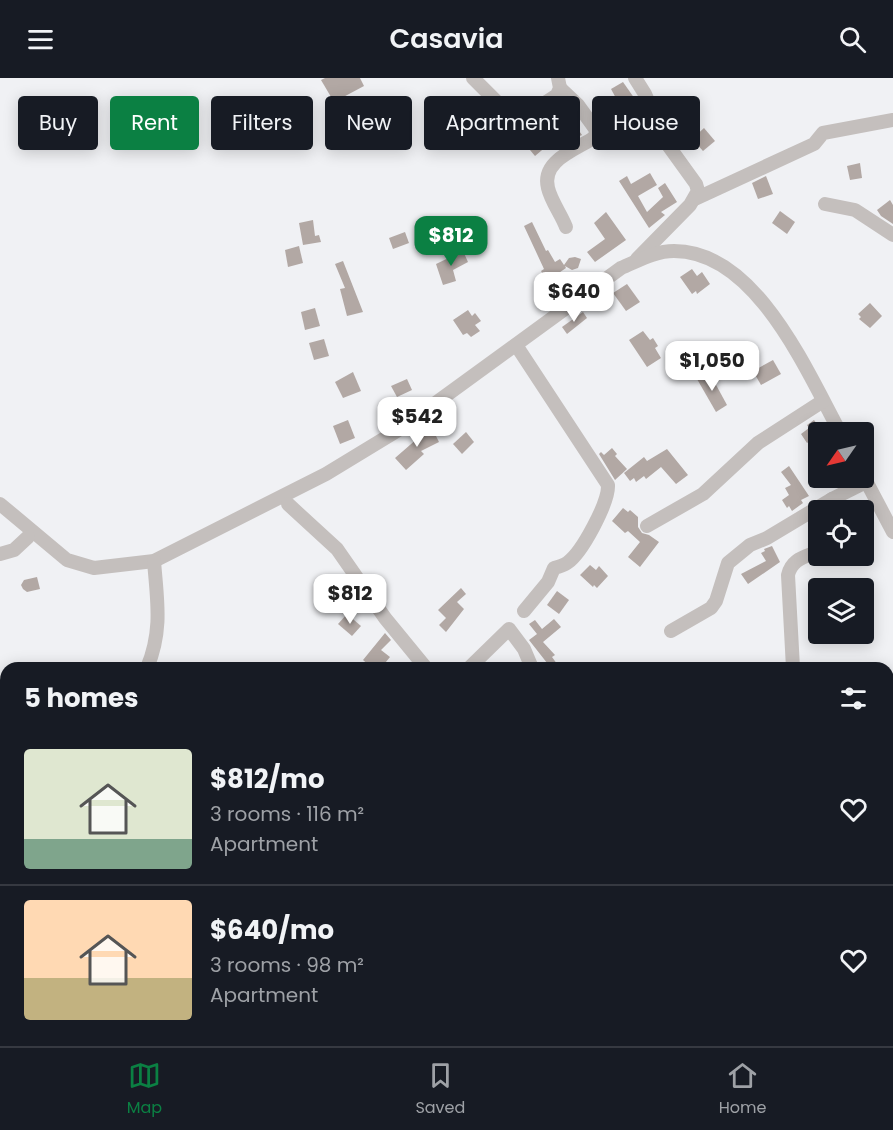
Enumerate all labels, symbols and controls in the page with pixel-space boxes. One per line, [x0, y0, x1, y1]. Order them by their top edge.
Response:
text: Casavia [389, 20, 504, 57]
icon: menu [24, 23, 57, 56]
icon: search [836, 23, 869, 56]
chip: Buy [18, 96, 98, 150]
chip: Rent [110, 96, 199, 150]
chip: Filters [211, 96, 313, 150]
chip: New [325, 96, 412, 150]
chip: Apartment [424, 96, 580, 150]
chip: House [592, 96, 700, 150]
pin: $812 [415, 216, 487, 267]
text: $812 [428, 221, 474, 249]
pin: $640 [538, 272, 610, 323]
text: $640 [548, 277, 600, 305]
pin: $1,050 [663, 341, 761, 392]
text: $1,050 [679, 346, 745, 374]
pin: $542 [381, 397, 453, 448]
text: $542 [391, 402, 443, 430]
north arrow [808, 422, 874, 488]
map controls [808, 422, 874, 644]
button: locate [808, 500, 874, 566]
pin: $812 [314, 574, 386, 625]
button: layers [808, 578, 874, 644]
text: $812 [327, 579, 373, 607]
text: 5 homes [24, 680, 139, 716]
icon: filters [837, 682, 870, 715]
text: $812/mo [210, 761, 324, 797]
icon: home [72, 773, 144, 845]
icon: heart [837, 793, 870, 826]
text: 3 rooms · 116 m² [210, 800, 364, 828]
text: Apartment [210, 830, 318, 858]
text: $640/mo [210, 912, 334, 948]
icon: home [72, 924, 144, 996]
icon: heart [837, 944, 870, 977]
text: 3 rooms · 98 m² [210, 951, 364, 979]
text: Apartment [210, 981, 318, 1009]
tab: Map [127, 1059, 162, 1120]
tab: Saved [415, 1059, 465, 1120]
tab: Home [719, 1059, 766, 1120]

